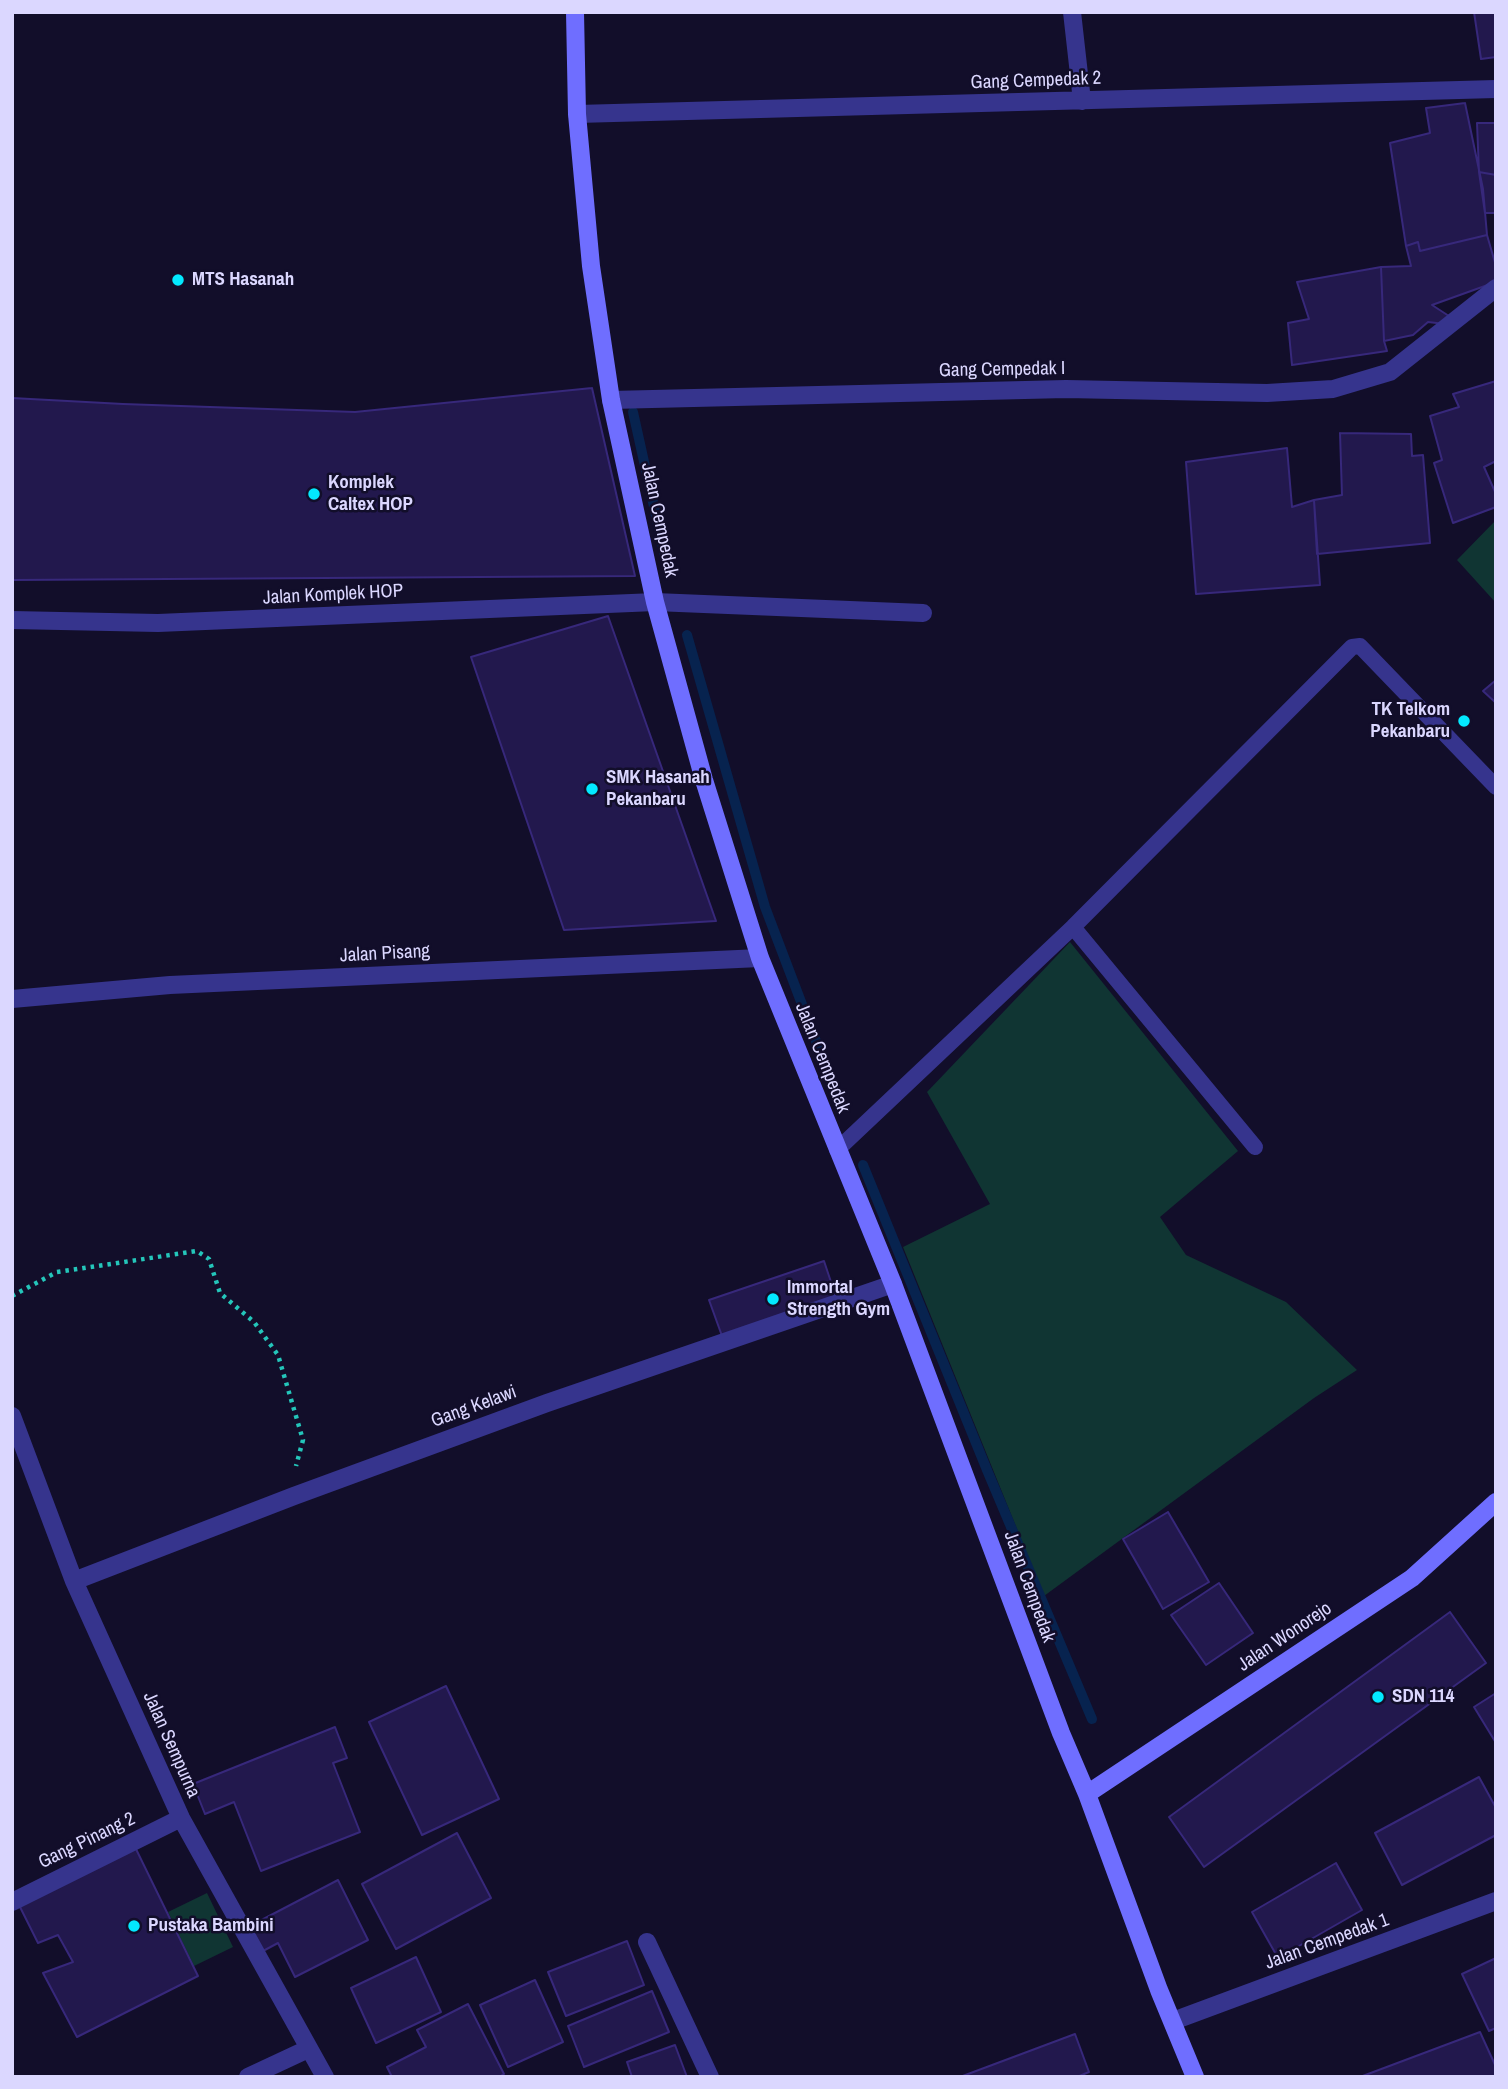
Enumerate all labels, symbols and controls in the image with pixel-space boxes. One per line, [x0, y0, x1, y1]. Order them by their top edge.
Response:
street label: Gang Cempedak 2 [970, 67, 1102, 95]
place label: MTS Hasanah [192, 269, 294, 291]
marker: MTS Hasanah [170, 272, 186, 288]
street label: Gang Cempedak I [939, 357, 1065, 383]
street label: Jalan Cempedak [636, 460, 682, 580]
place label: Komplek Caltex HOP [328, 472, 413, 516]
marker: Komplek Caltex HOP [306, 486, 322, 502]
street label: Jalan Komplek HOP [262, 580, 404, 610]
place label: TK Telkom Pekanbaru [1370, 699, 1450, 743]
marker: TK Telkom Pekanbaru [1456, 713, 1472, 729]
place label: SMK Hasanah Pekanbaru [606, 767, 710, 811]
marker: SMK Hasanah Pekanbaru [584, 781, 600, 797]
street label: Jalan Pisang [339, 940, 431, 968]
street label: Jalan Cempedak [790, 1000, 854, 1116]
place label: Immortal Strength Gym [787, 1277, 890, 1321]
marker: Immortal Strength Gym [765, 1291, 781, 1307]
street label: Gang Kelawi [428, 1381, 520, 1433]
street label: Jalan Cempedak [998, 1528, 1060, 1646]
street label: Jalan Wonorejo [1234, 1597, 1336, 1677]
place label: SDN 114 [1392, 1686, 1454, 1708]
street label: Jalan Sempurna [138, 1689, 204, 1801]
marker: SDN 114 [1370, 1689, 1386, 1705]
street label: Gang Pinang 2 [35, 1808, 139, 1874]
street label: Jalan Cempedak 1 [1262, 1909, 1392, 1975]
place label: Pustaka Bambini [148, 1915, 274, 1937]
marker: Pustaka Bambini [126, 1918, 142, 1934]

